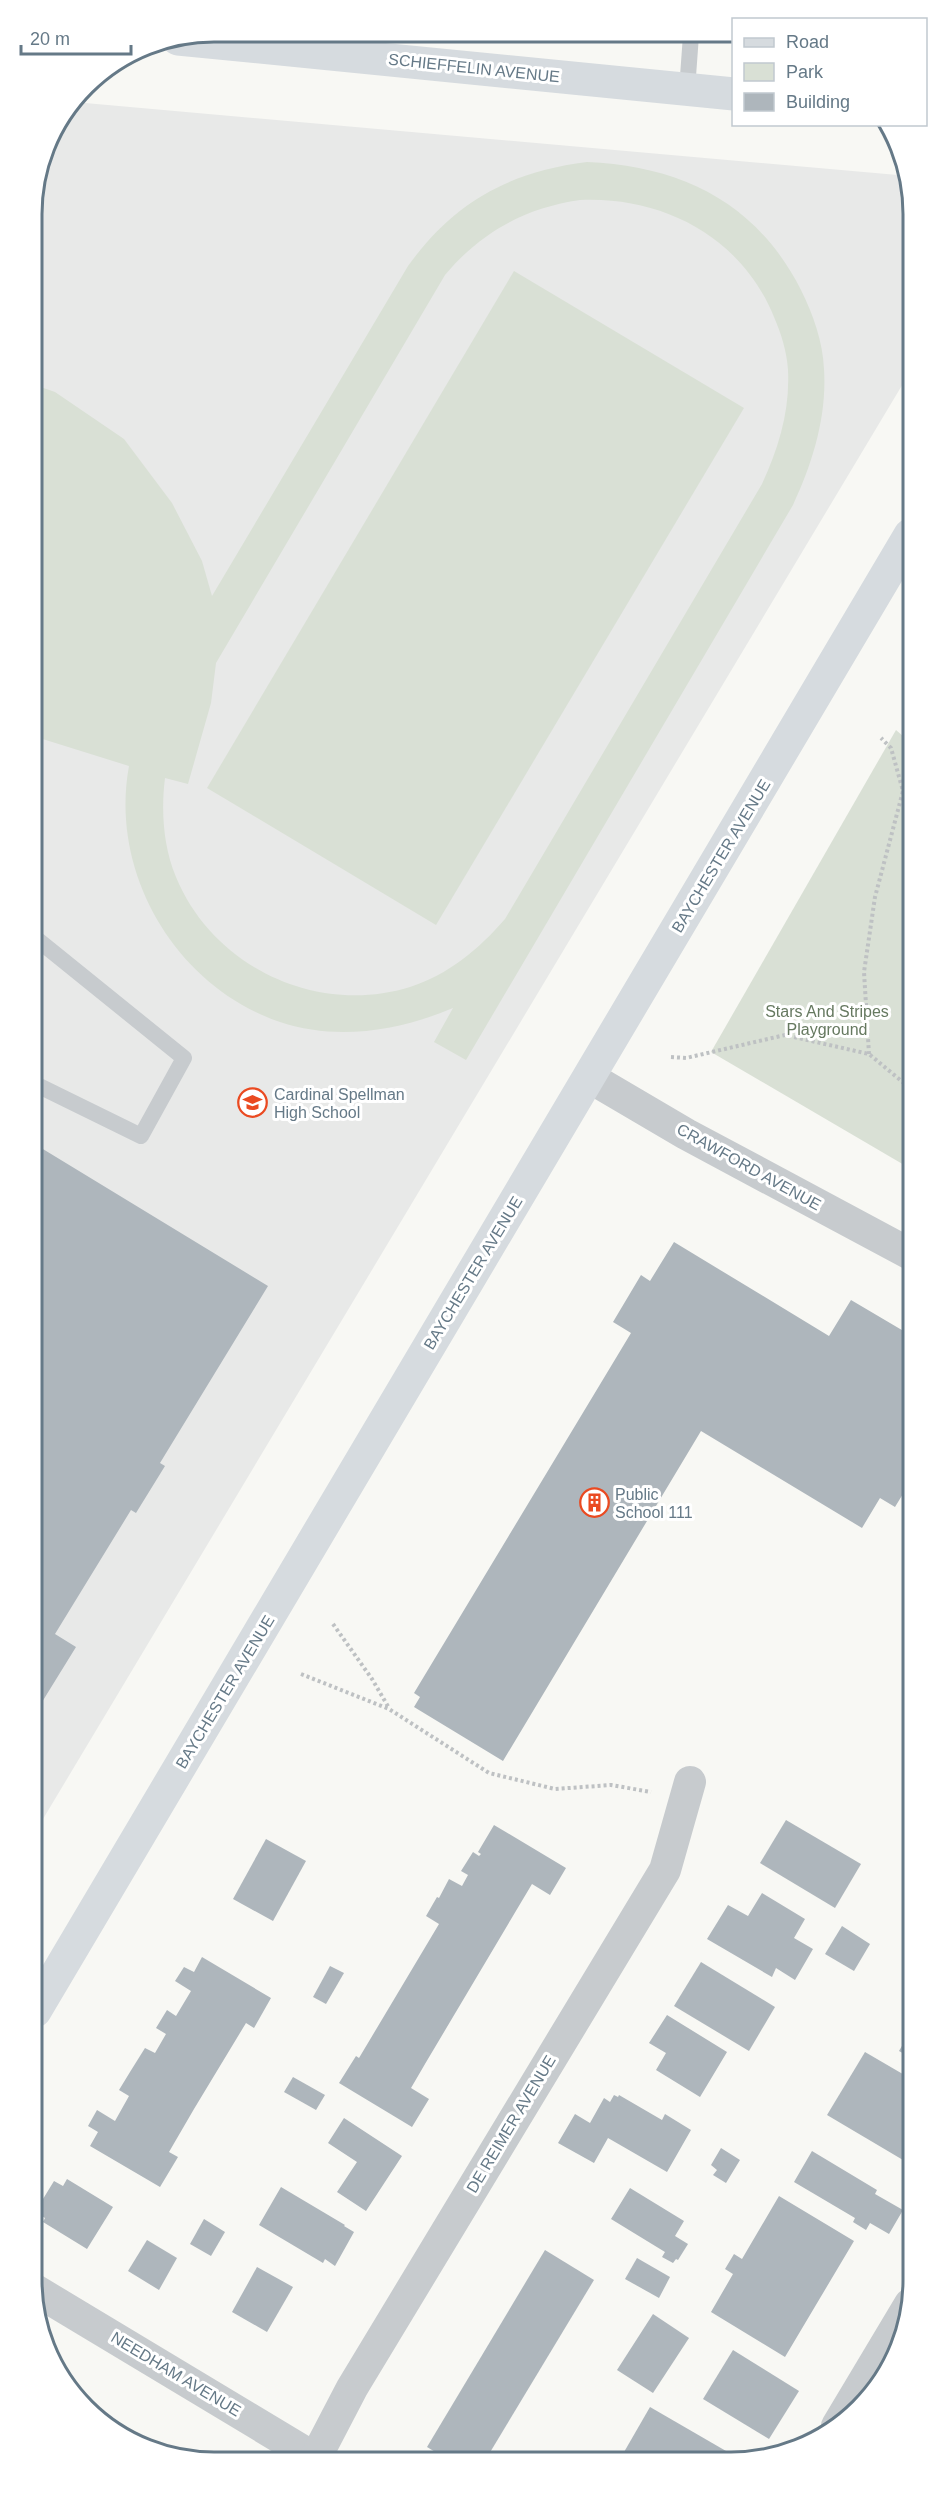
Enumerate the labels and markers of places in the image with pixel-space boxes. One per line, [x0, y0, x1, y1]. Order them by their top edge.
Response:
place label: Cardinal Spellman High School [274, 1086, 405, 1121]
school or university icon: Cardinal Spellman High School [237, 1087, 269, 1119]
place label: Public School 111 [615, 1486, 693, 1521]
building icon: Public School 111 [578, 1487, 610, 1519]

